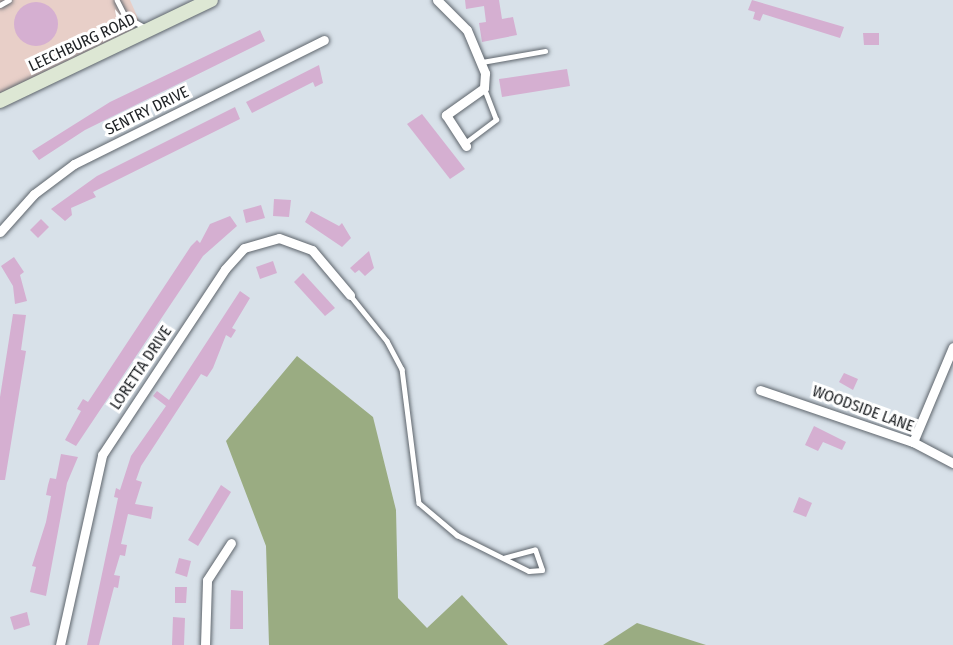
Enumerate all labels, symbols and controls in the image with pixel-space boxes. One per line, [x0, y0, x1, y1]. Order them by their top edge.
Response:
street label: LEECHBURG ROAD [26, 10, 138, 76]
street label: SENTRY DRIVE [102, 83, 192, 139]
street label: LORETTA DRIVE [106, 323, 176, 413]
street label: WOODSIDE LANE [810, 382, 916, 436]

